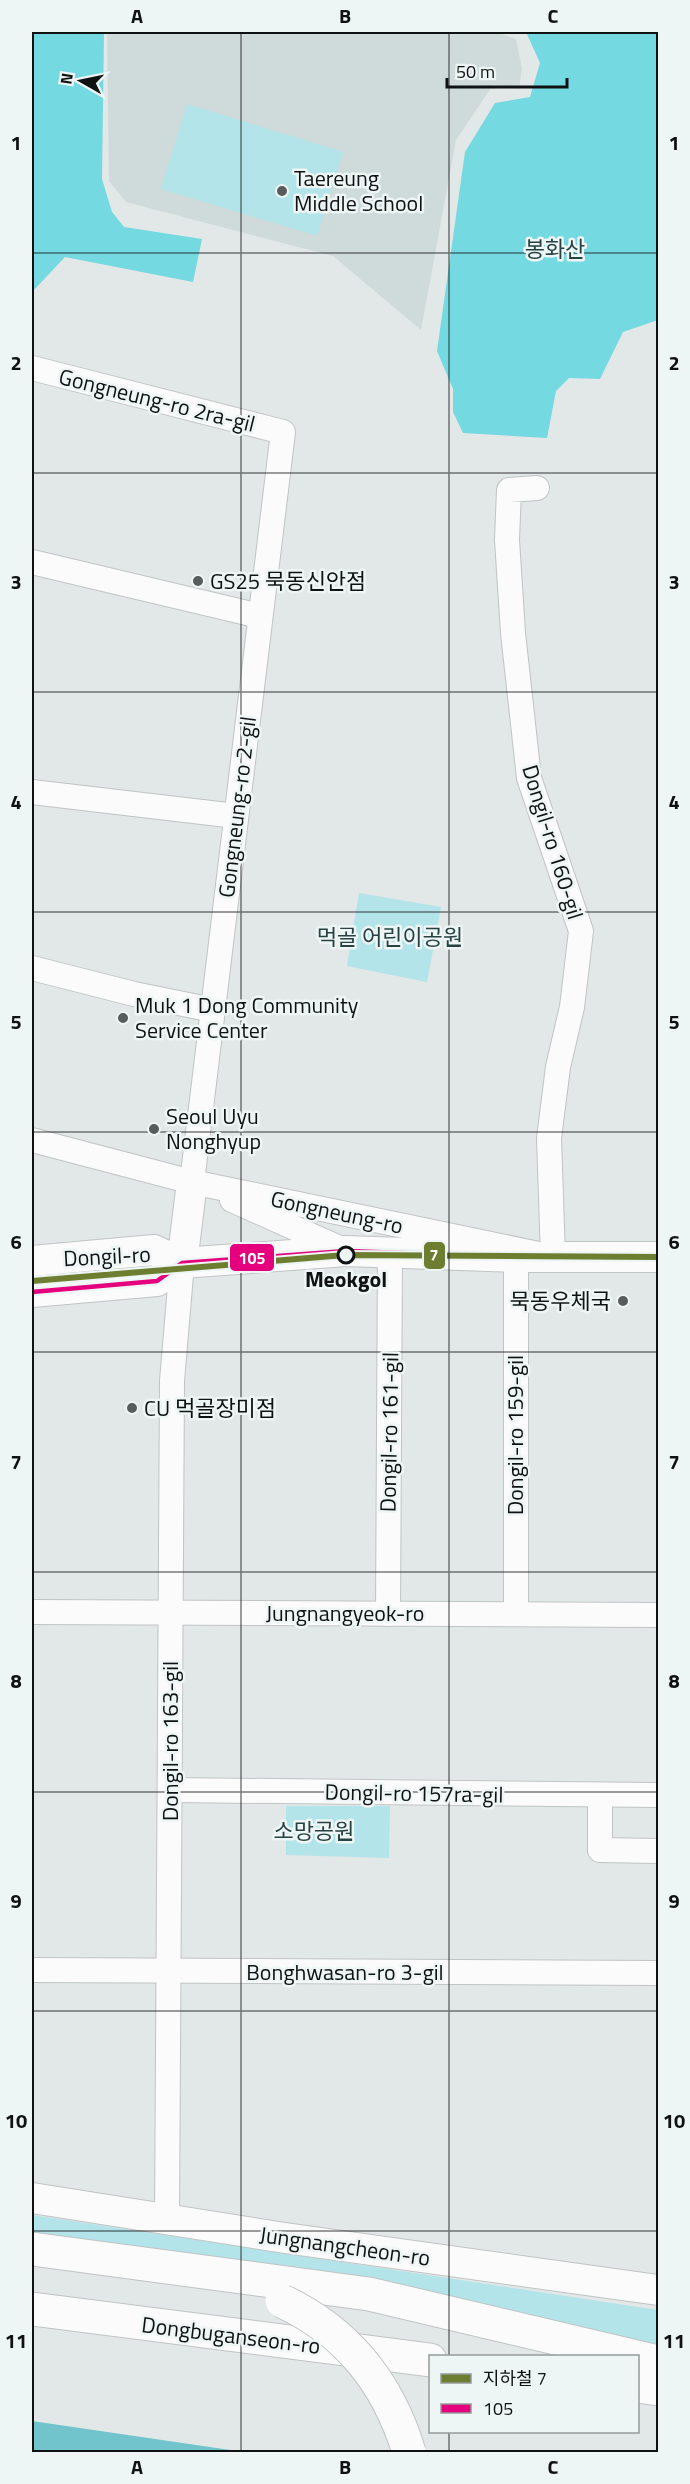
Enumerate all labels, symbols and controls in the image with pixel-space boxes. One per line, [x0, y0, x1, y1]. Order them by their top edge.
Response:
text: A [131, 0, 143, 31]
text: B [339, 0, 351, 31]
text: C [548, 0, 559, 31]
north arrow [51, 51, 111, 111]
scale bar [447, 51, 567, 89]
text: 50 m [456, 58, 495, 85]
text: N [53, 71, 79, 86]
text: 1 [10, 127, 22, 158]
text: 1 [668, 127, 680, 158]
place label: Taereung Middle School [294, 161, 423, 220]
marker: Taereung Middle School [275, 184, 289, 198]
park label: 봉화산 [525, 232, 585, 266]
text: 2 [10, 347, 22, 378]
text: 2 [668, 347, 680, 378]
street label: Gongneung-ro 2ra-gil [55, 359, 259, 441]
place label: GS25 묵동신안점 [210, 564, 366, 598]
text: 3 [10, 566, 22, 597]
text: 3 [668, 566, 680, 597]
marker: GS25 묵동신안점 [191, 574, 205, 588]
street label: Gongneung-ro 2-gil [209, 714, 265, 900]
street label: Dongil-ro 160-gil [513, 760, 593, 924]
text: 4 [10, 786, 22, 817]
text: 4 [668, 786, 680, 817]
park label: 먹골 어린이공원 [317, 920, 463, 954]
place label: Muk 1 Dong Community Service Center [135, 988, 359, 1047]
text: 5 [10, 1006, 22, 1037]
text: 5 [668, 1006, 680, 1037]
marker: Muk 1 Dong Community Service Center [116, 1011, 130, 1025]
place label: Seoul Uyu Nonghyup [166, 1099, 261, 1158]
marker: Seoul Uyu Nonghyup [147, 1122, 161, 1136]
street label: Gongneung-ro [268, 1181, 406, 1243]
text: 6 [10, 1226, 22, 1257]
text: 6 [668, 1226, 680, 1257]
street label: Dongil-ro [62, 1237, 152, 1275]
line badge: 7 [423, 1241, 446, 1270]
line badge: 105 [229, 1243, 275, 1272]
text: 7 [430, 1243, 438, 1267]
text: 105 [239, 1246, 265, 1270]
marker: Meokgol [337, 1246, 355, 1264]
place label: Meokgol [305, 1262, 387, 1296]
place label: 묵동우체국 [510, 1284, 611, 1318]
marker: 묵동우체국 [616, 1294, 630, 1308]
street label: Dongil-ro 161-gil [371, 1352, 407, 1512]
street label: Dongil-ro 159-gil [498, 1355, 532, 1515]
place label: CU 먹골장미점 [144, 1391, 276, 1425]
marker: CU 먹골장미점 [125, 1401, 139, 1415]
text: 7 [10, 1446, 22, 1477]
text: 7 [668, 1446, 680, 1477]
street label: Jungnangyeok-ro [266, 1596, 424, 1630]
street label: Dongil-ro 163-gil [153, 1661, 187, 1821]
text: 8 [10, 1665, 22, 1696]
text: 8 [668, 1665, 680, 1696]
street label: Dongil-ro 157ra-gil [324, 1774, 504, 1812]
park label: 소망공원 [274, 1814, 354, 1848]
text: 9 [10, 1885, 22, 1916]
text: 9 [668, 1885, 680, 1916]
street label: Bonghwasan-ro 3-gil [246, 1955, 444, 1989]
text: 10 [5, 2105, 27, 2136]
text: 10 [663, 2105, 685, 2136]
street label: Jungnangcheon-ro [258, 2217, 432, 2275]
street label: Dongbuganseon-ro [140, 2307, 322, 2363]
text: 11 [5, 2325, 27, 2356]
text: 11 [663, 2325, 685, 2356]
legend [429, 2355, 639, 2433]
text: 지하철 7 [483, 2365, 547, 2392]
text: 105 [483, 2395, 513, 2422]
text: A [131, 2451, 143, 2482]
text: B [339, 2451, 351, 2482]
text: C [548, 2451, 559, 2482]

